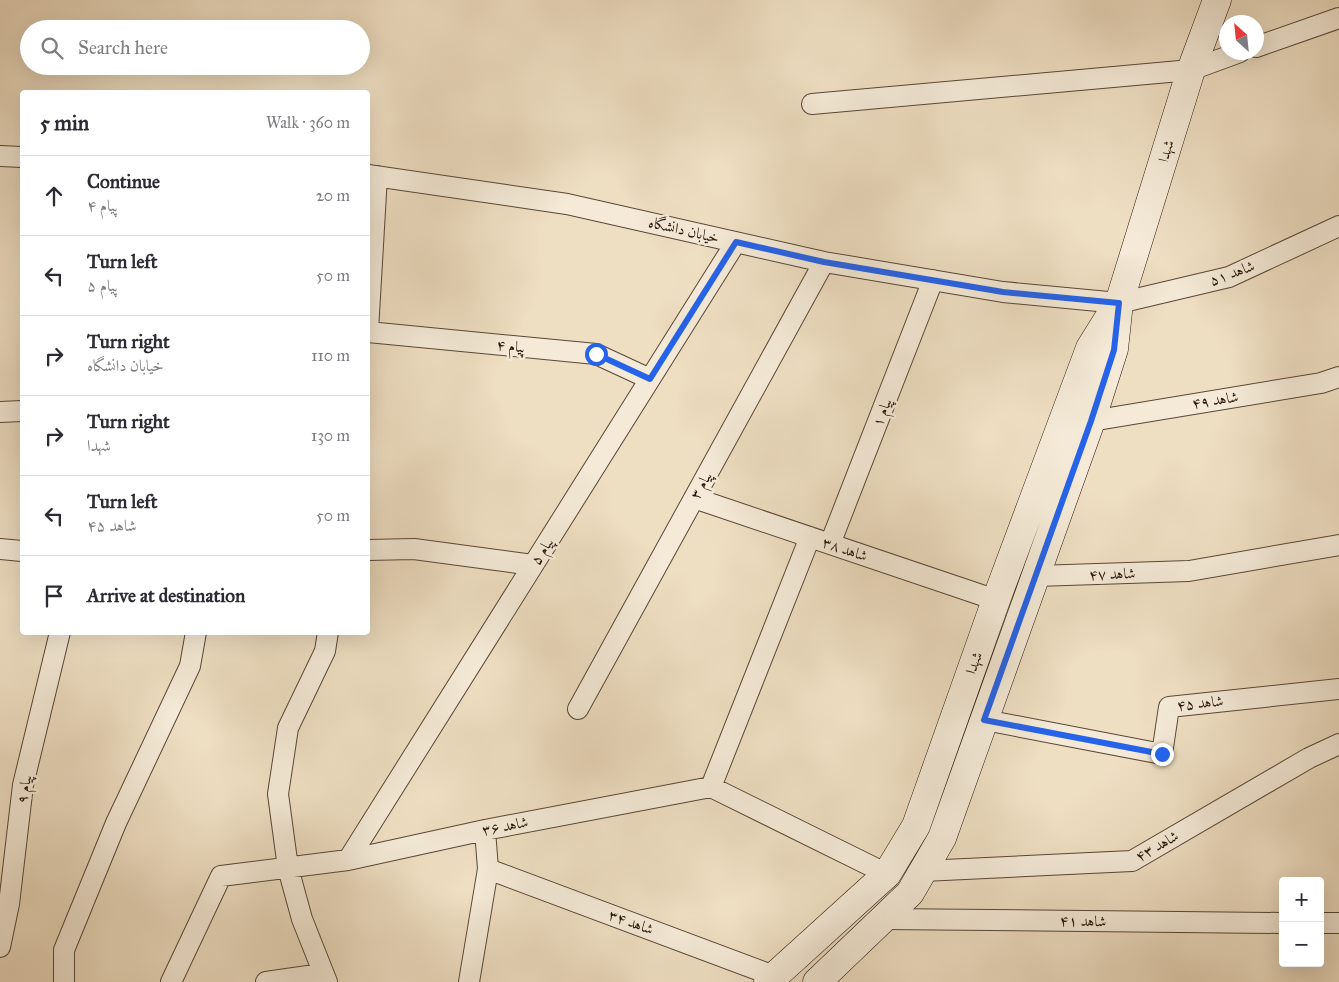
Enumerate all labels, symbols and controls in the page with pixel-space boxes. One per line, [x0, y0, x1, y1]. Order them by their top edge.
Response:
north arrow [1219, 15, 1264, 60]
search box [20, 20, 370, 75]
icon: search [38, 34, 66, 62]
text: Search here [78, 36, 168, 59]
text: 5 min [40, 110, 89, 136]
text: Walk · 360 m [266, 113, 350, 132]
street label: شهدا [1154, 138, 1179, 165]
text: Continue [87, 170, 160, 193]
icon: ahead [40, 182, 68, 210]
text: 20 m [316, 186, 350, 205]
text: پیام ۴ [87, 196, 118, 215]
street label: خیابان دانشگاه [647, 212, 721, 247]
text: Turn left [87, 250, 157, 273]
street label: شاهد ۵۱ [1207, 257, 1257, 289]
icon: left [40, 262, 68, 290]
text: 50 m [316, 266, 350, 285]
text: پیام ۵ [87, 276, 118, 295]
text: Turn right [87, 330, 170, 353]
street label: پیام ۴ [495, 336, 526, 360]
icon: right [40, 342, 68, 370]
route start [585, 343, 608, 366]
text: 110 m [311, 346, 350, 365]
text: خیابان دانشگاه [87, 356, 164, 375]
street label: شاهد ۴۹ [1191, 387, 1239, 413]
street label: پیام ۱ [868, 395, 899, 430]
text: Turn right [87, 410, 170, 433]
icon: right [40, 422, 68, 450]
text: 130 m [311, 426, 350, 445]
text: شهدا [87, 436, 111, 455]
street label: پیام ۳ [686, 468, 719, 504]
text: Turn left [87, 490, 157, 513]
icon: left [40, 502, 68, 530]
text: 50 m [316, 506, 350, 525]
text: شاهد ۴۵ [87, 516, 137, 535]
street label: شاهد ۳۸ [820, 533, 870, 565]
street label: پیام ۵ [527, 534, 561, 570]
street label: شاهد ۴۷ [1088, 564, 1136, 584]
icon: arrive [40, 582, 68, 610]
text: Arrive at destination [87, 584, 245, 607]
street label: شهدا [962, 649, 987, 677]
street label: شاهد ۴۵ [1176, 692, 1224, 714]
route end [1151, 743, 1174, 766]
street label: پیام ۹ [13, 773, 39, 806]
street label: شاهد ۳۶ [480, 813, 530, 839]
street label: شاهد ۴۳ [1132, 827, 1182, 865]
map controls [1279, 877, 1324, 967]
button: + [1279, 877, 1324, 922]
street label: شاهد ۳۴ [606, 906, 656, 938]
street label: شاهد ۴۱ [1060, 912, 1106, 930]
button: − [1279, 922, 1324, 967]

